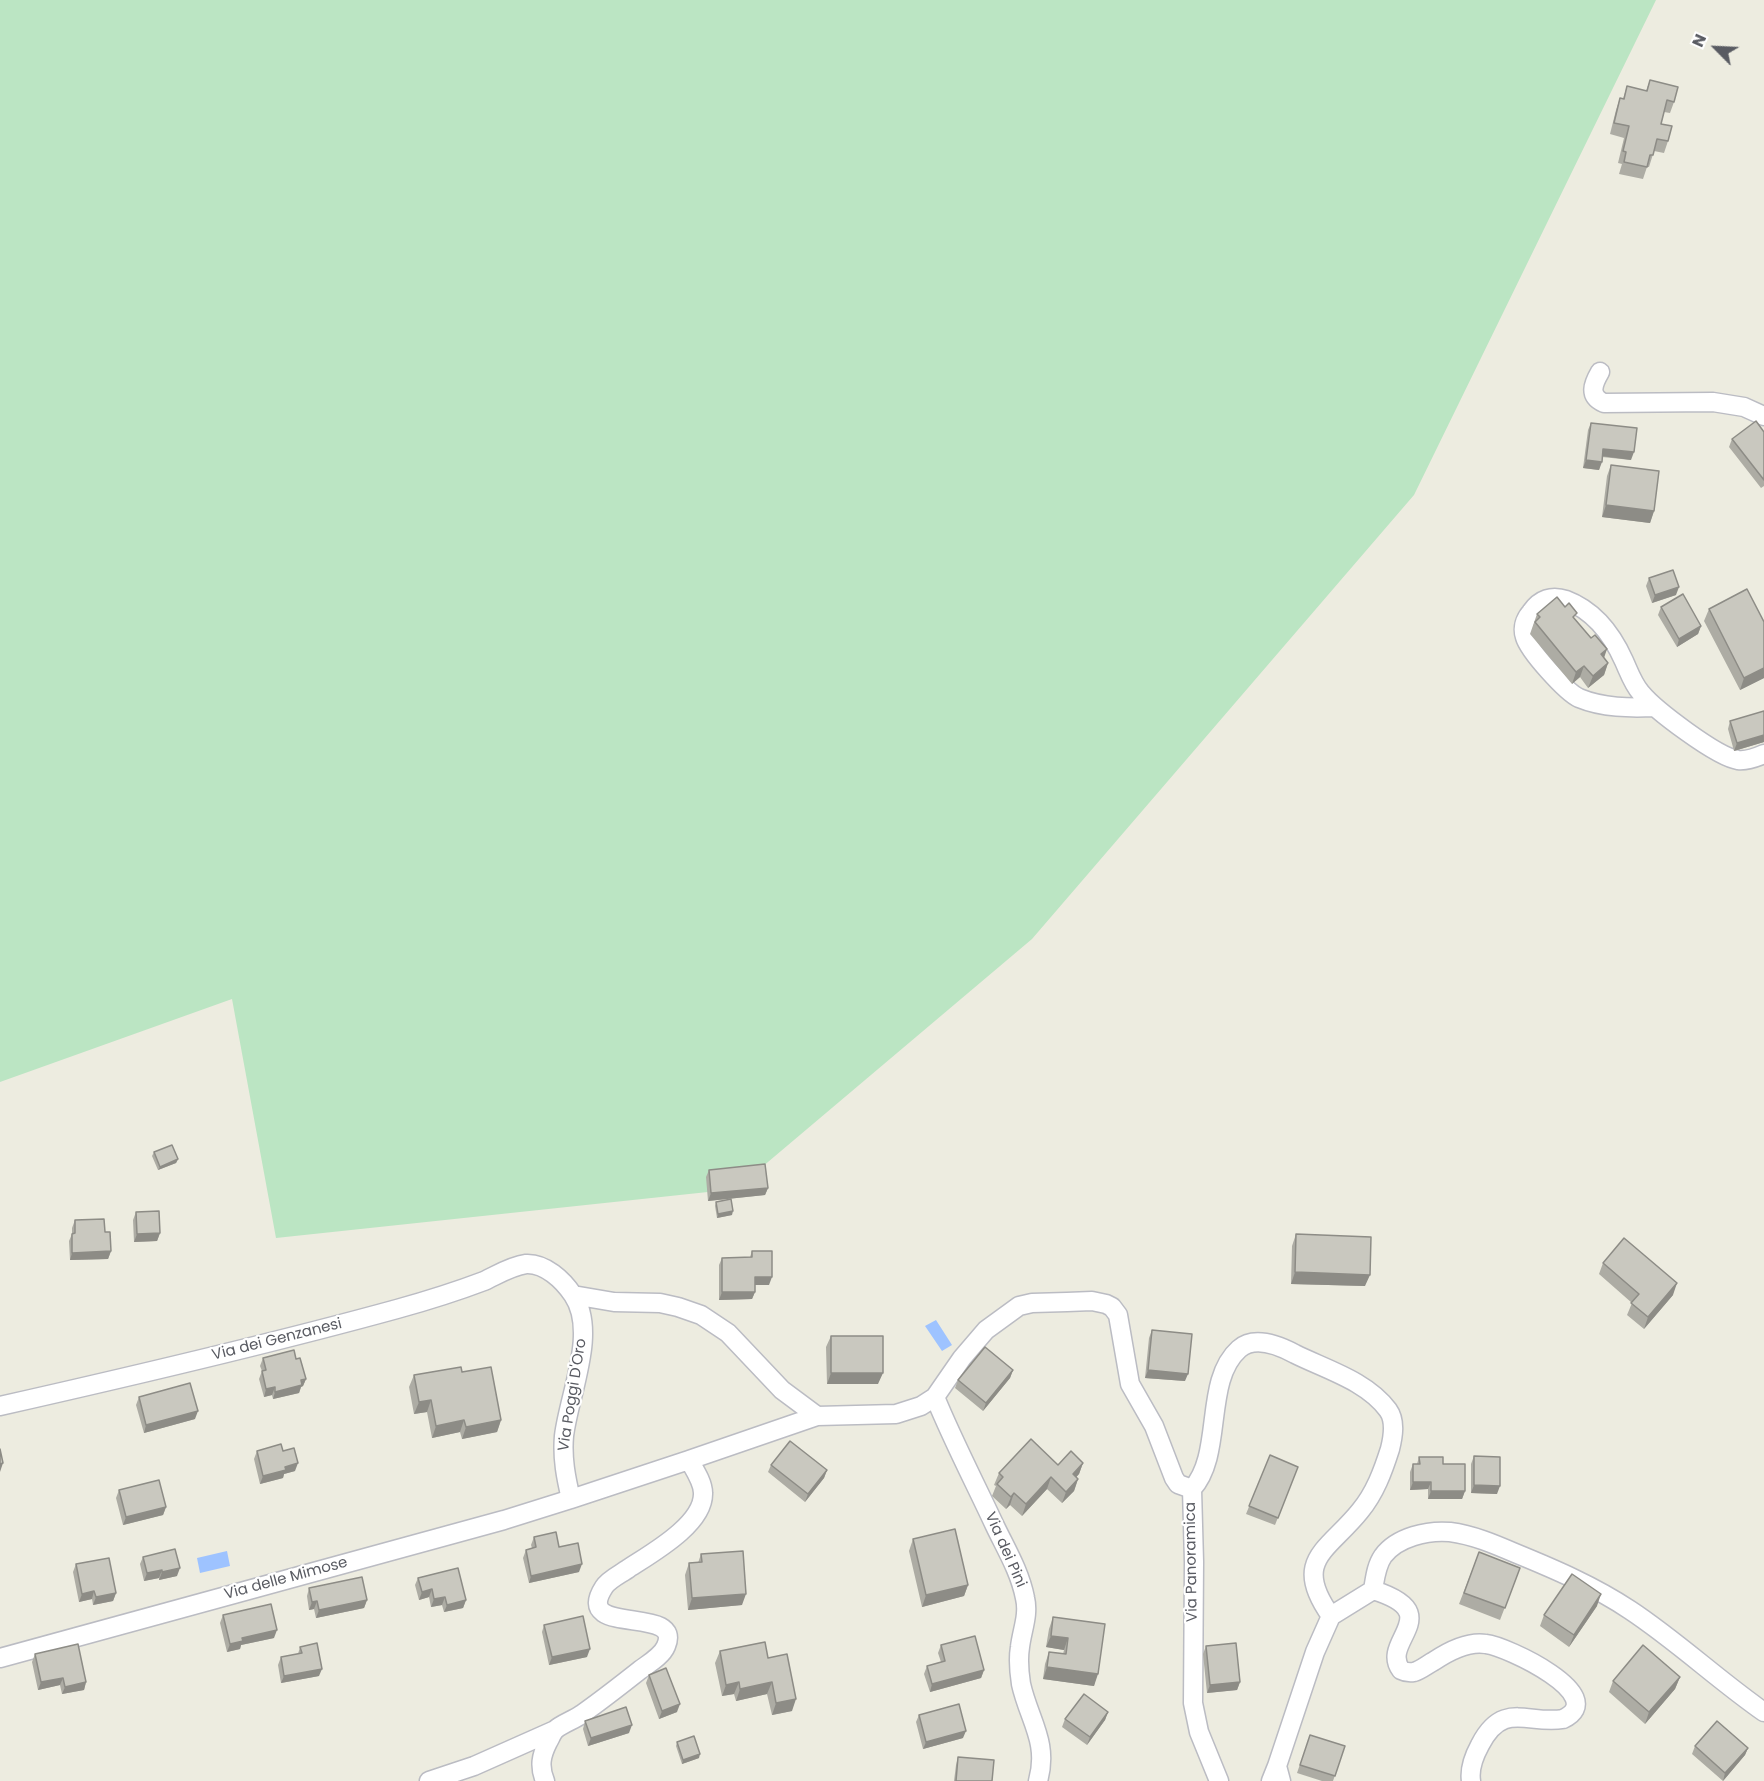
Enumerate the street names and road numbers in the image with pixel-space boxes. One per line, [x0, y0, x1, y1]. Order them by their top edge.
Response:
street label: Via dei Genzanesi [210, 1315, 344, 1365]
street label: Via Poggi D'Oro [555, 1337, 591, 1453]
street label: Via Panoramica [1182, 1502, 1202, 1622]
street label: Via dei Pini [980, 1509, 1030, 1591]
street label: Via delle Mimose [222, 1554, 350, 1604]

